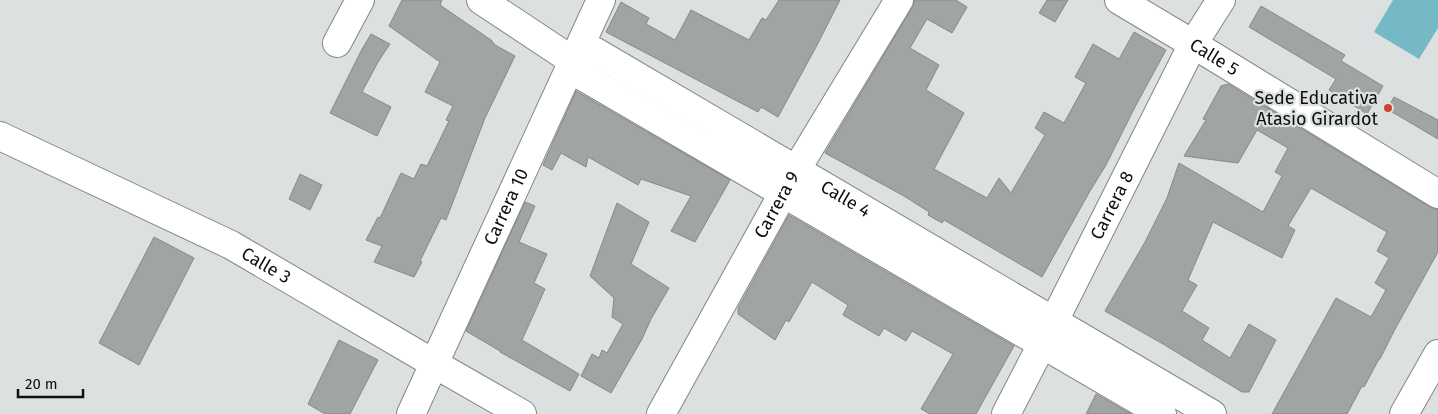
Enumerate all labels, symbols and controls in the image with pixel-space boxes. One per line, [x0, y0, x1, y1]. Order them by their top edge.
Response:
street label: Calle 5 [1186, 34, 1243, 80]
place label: Sede Educativa Atasio Girardot [1254, 87, 1378, 130]
marker: Sede Educativa Atasio Girardot [1382, 102, 1394, 114]
street label: Carrera 10 [479, 165, 533, 248]
street label: Carrera 8 [1086, 167, 1138, 243]
street label: Carrera 9 [749, 168, 804, 242]
street label: Calle 4 [817, 176, 875, 222]
street label: Calle 3 [237, 242, 295, 288]
scale bar [18, 366, 82, 398]
text: 20 m [25, 375, 58, 393]

